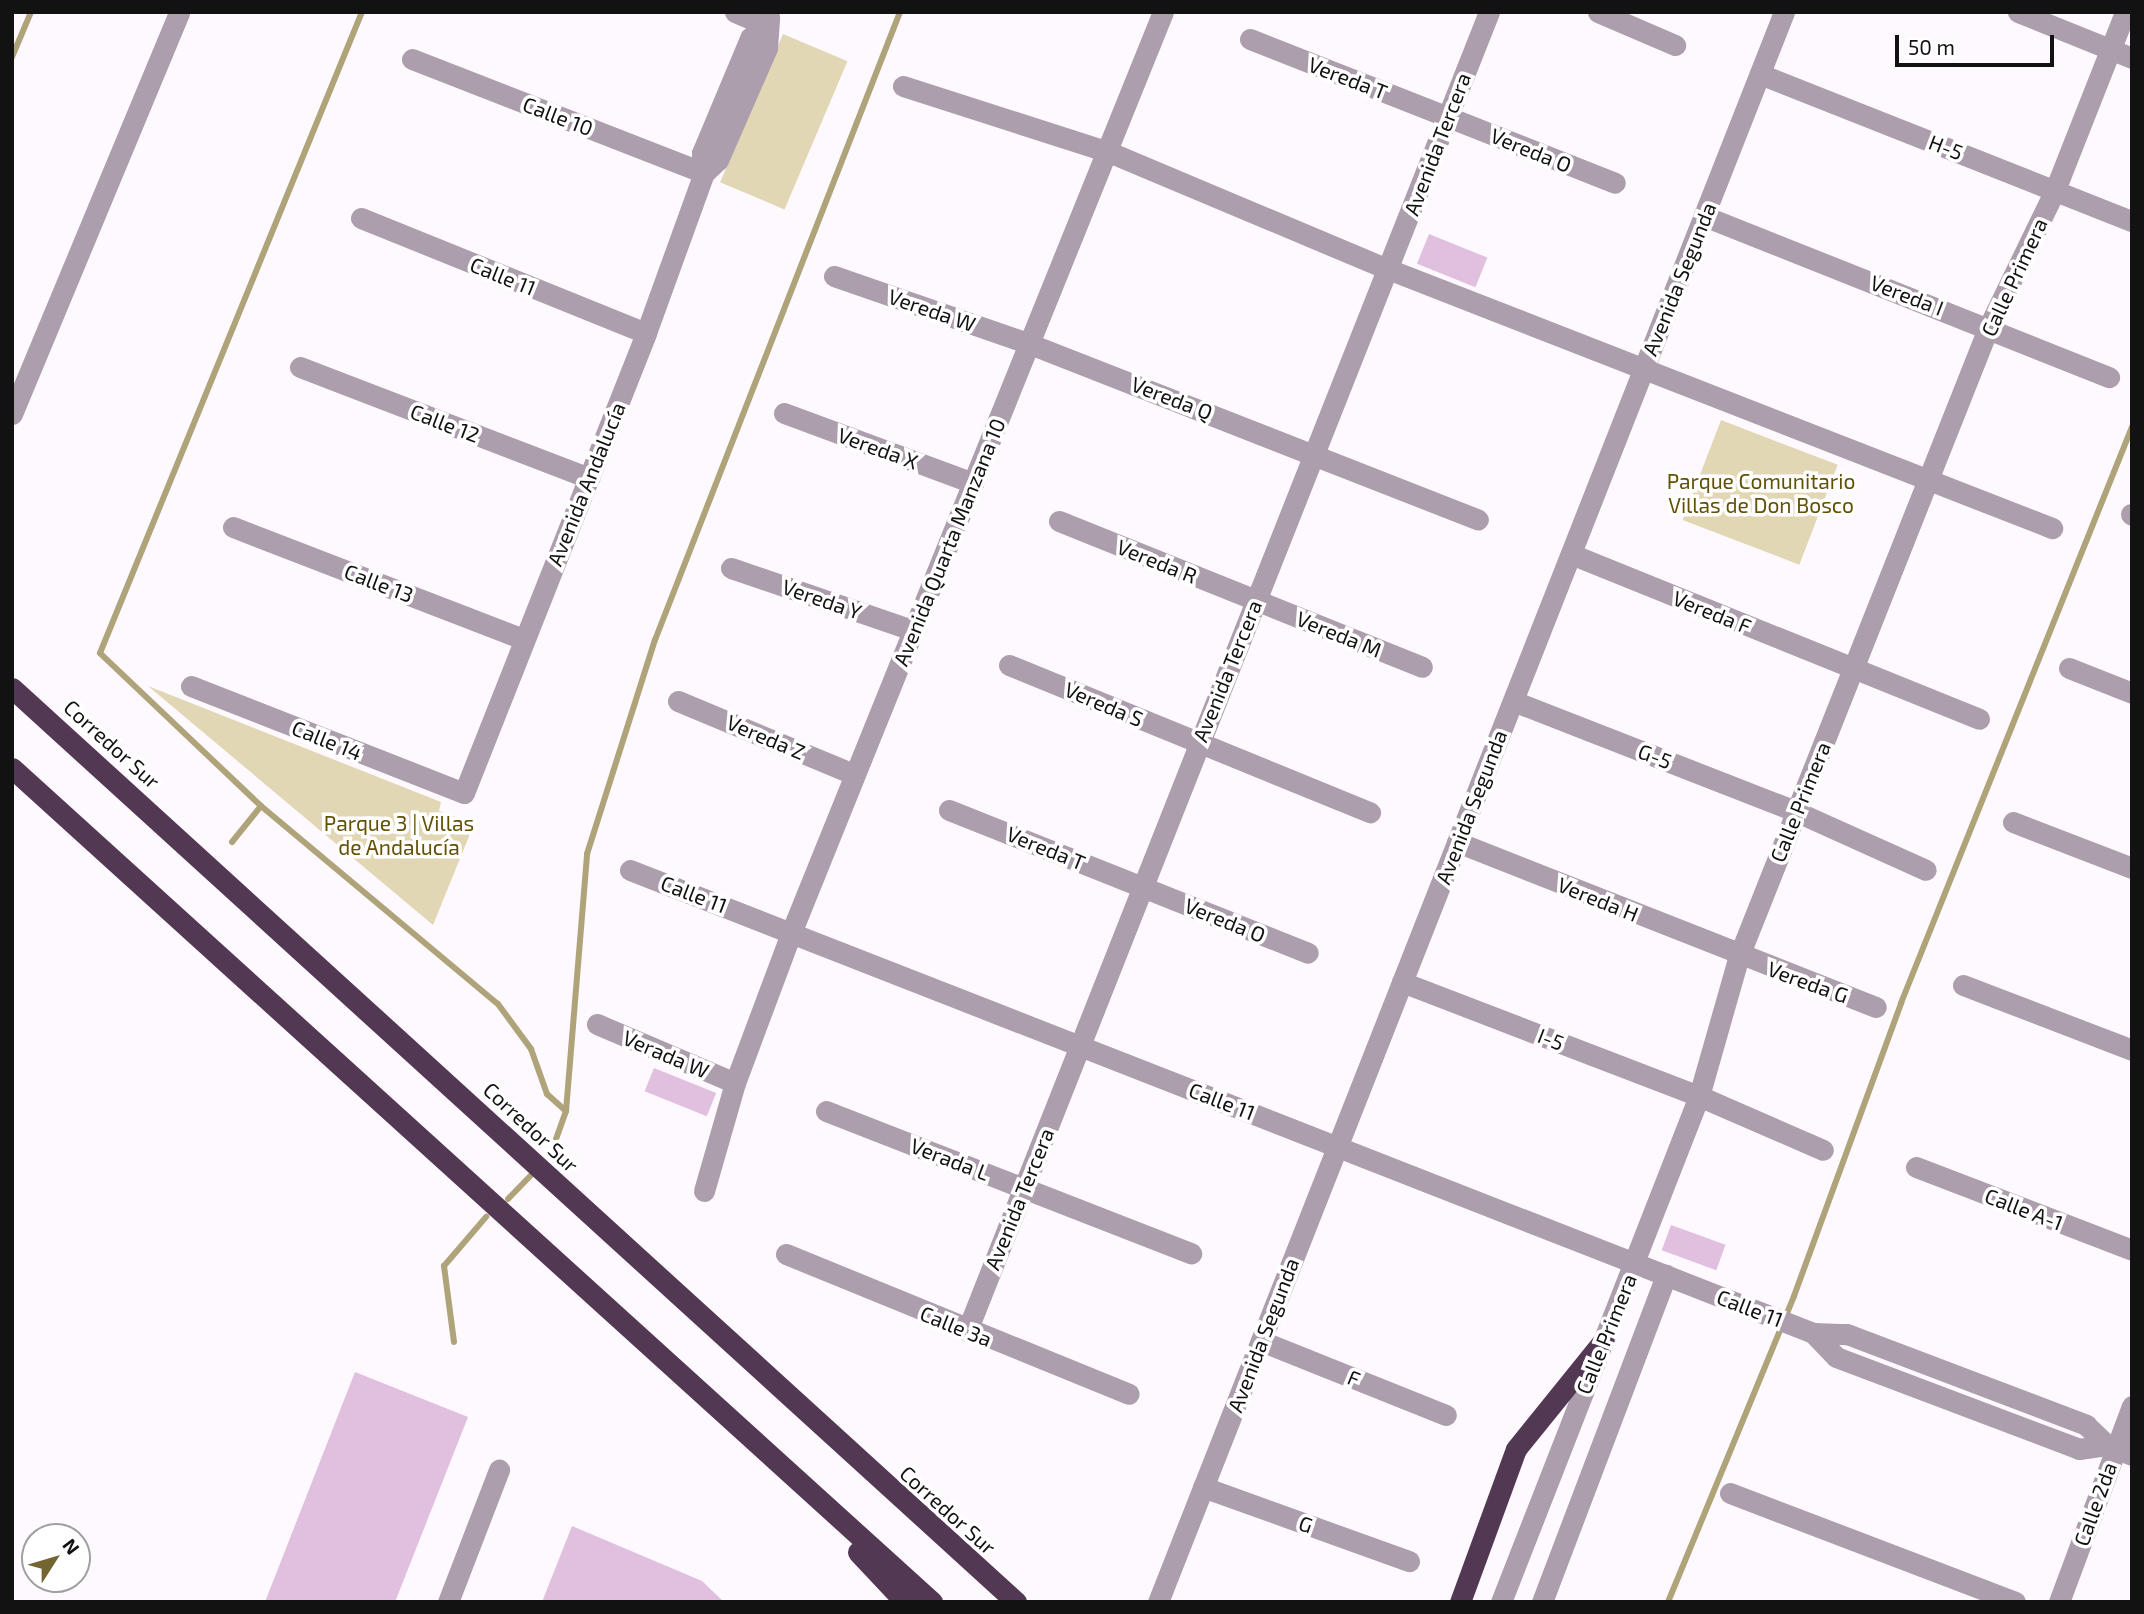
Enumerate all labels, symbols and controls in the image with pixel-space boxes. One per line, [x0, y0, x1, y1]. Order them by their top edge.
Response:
scale bar [1899, 21, 2058, 65]
text: 50 m [1908, 34, 1955, 59]
street label: Vereda T [1305, 51, 1391, 105]
street label: Avenida Tercera [1398, 69, 1476, 219]
street label: Calle 10 [519, 91, 597, 141]
street label: Vereda O [1487, 122, 1575, 178]
street label: H-5 [1925, 129, 1967, 165]
street label: Avenida Segunda [1637, 199, 1721, 359]
street label: Calle Primera [1976, 214, 2052, 340]
street label: Calle 11 [466, 251, 540, 301]
street label: Vereda I [1867, 270, 1947, 320]
street label: Vereda W [885, 283, 979, 337]
street label: Vereda Q [1128, 371, 1216, 425]
street label: Calle 12 [407, 398, 483, 448]
street label: Avenida Andalucía [542, 398, 630, 570]
street label: Avenida Quarta Manzana 10 [888, 415, 1010, 669]
street label: Vereda X [834, 422, 922, 474]
park label: Parque Comunitario Villas de Don Bosco [1667, 468, 1855, 518]
street label: Vereda R [1113, 534, 1201, 588]
street label: Calle 13 [341, 558, 417, 608]
street label: Vereda Y [779, 574, 865, 624]
street label: Vereda F [1669, 585, 1755, 639]
street label: Avenida Tercera [1187, 596, 1267, 746]
street label: Vereda M [1293, 606, 1385, 662]
street label: Vereda S [1061, 676, 1147, 732]
street label: Corredor Sur [59, 694, 165, 794]
street label: Vereda Z [723, 709, 809, 765]
street label: Calle 14 [288, 715, 366, 765]
street label: Avenida Segunda [1430, 726, 1512, 888]
street label: G-5 [1635, 738, 1675, 774]
street label: Calle Primera [1764, 738, 1836, 866]
park label: Parque 3 | Villas de Andalucía [324, 810, 474, 860]
street label: Vereda T [1003, 821, 1089, 875]
street label: Calle 11 [657, 870, 731, 918]
street label: Vereda H [1554, 871, 1642, 927]
street label: Vereda O [1181, 892, 1269, 948]
street label: Vereda G [1764, 956, 1852, 1008]
street label: I-5 [1534, 1023, 1568, 1055]
street label: Verada W [619, 1025, 713, 1083]
street label: Corredor Sur [478, 1077, 584, 1177]
street label: Calle 11 [1185, 1077, 1259, 1125]
street label: Avenida Tercera [979, 1124, 1059, 1274]
street label: Verada L [907, 1132, 993, 1186]
street label: Calle A-1 [1981, 1183, 2067, 1235]
street label: Avenida Segunda [1222, 1254, 1304, 1416]
street label: Calle Primera [1570, 1270, 1642, 1398]
street label: Calle 11 [1713, 1284, 1787, 1332]
street label: Calle 3a [916, 1300, 996, 1352]
street label: F [1344, 1364, 1364, 1392]
street label: Calle 2da [2068, 1459, 2122, 1549]
street label: Corredor Sur [895, 1460, 1001, 1560]
street label: G [1295, 1510, 1317, 1538]
north arrow [21, 1523, 91, 1593]
text: N [58, 1534, 85, 1559]

